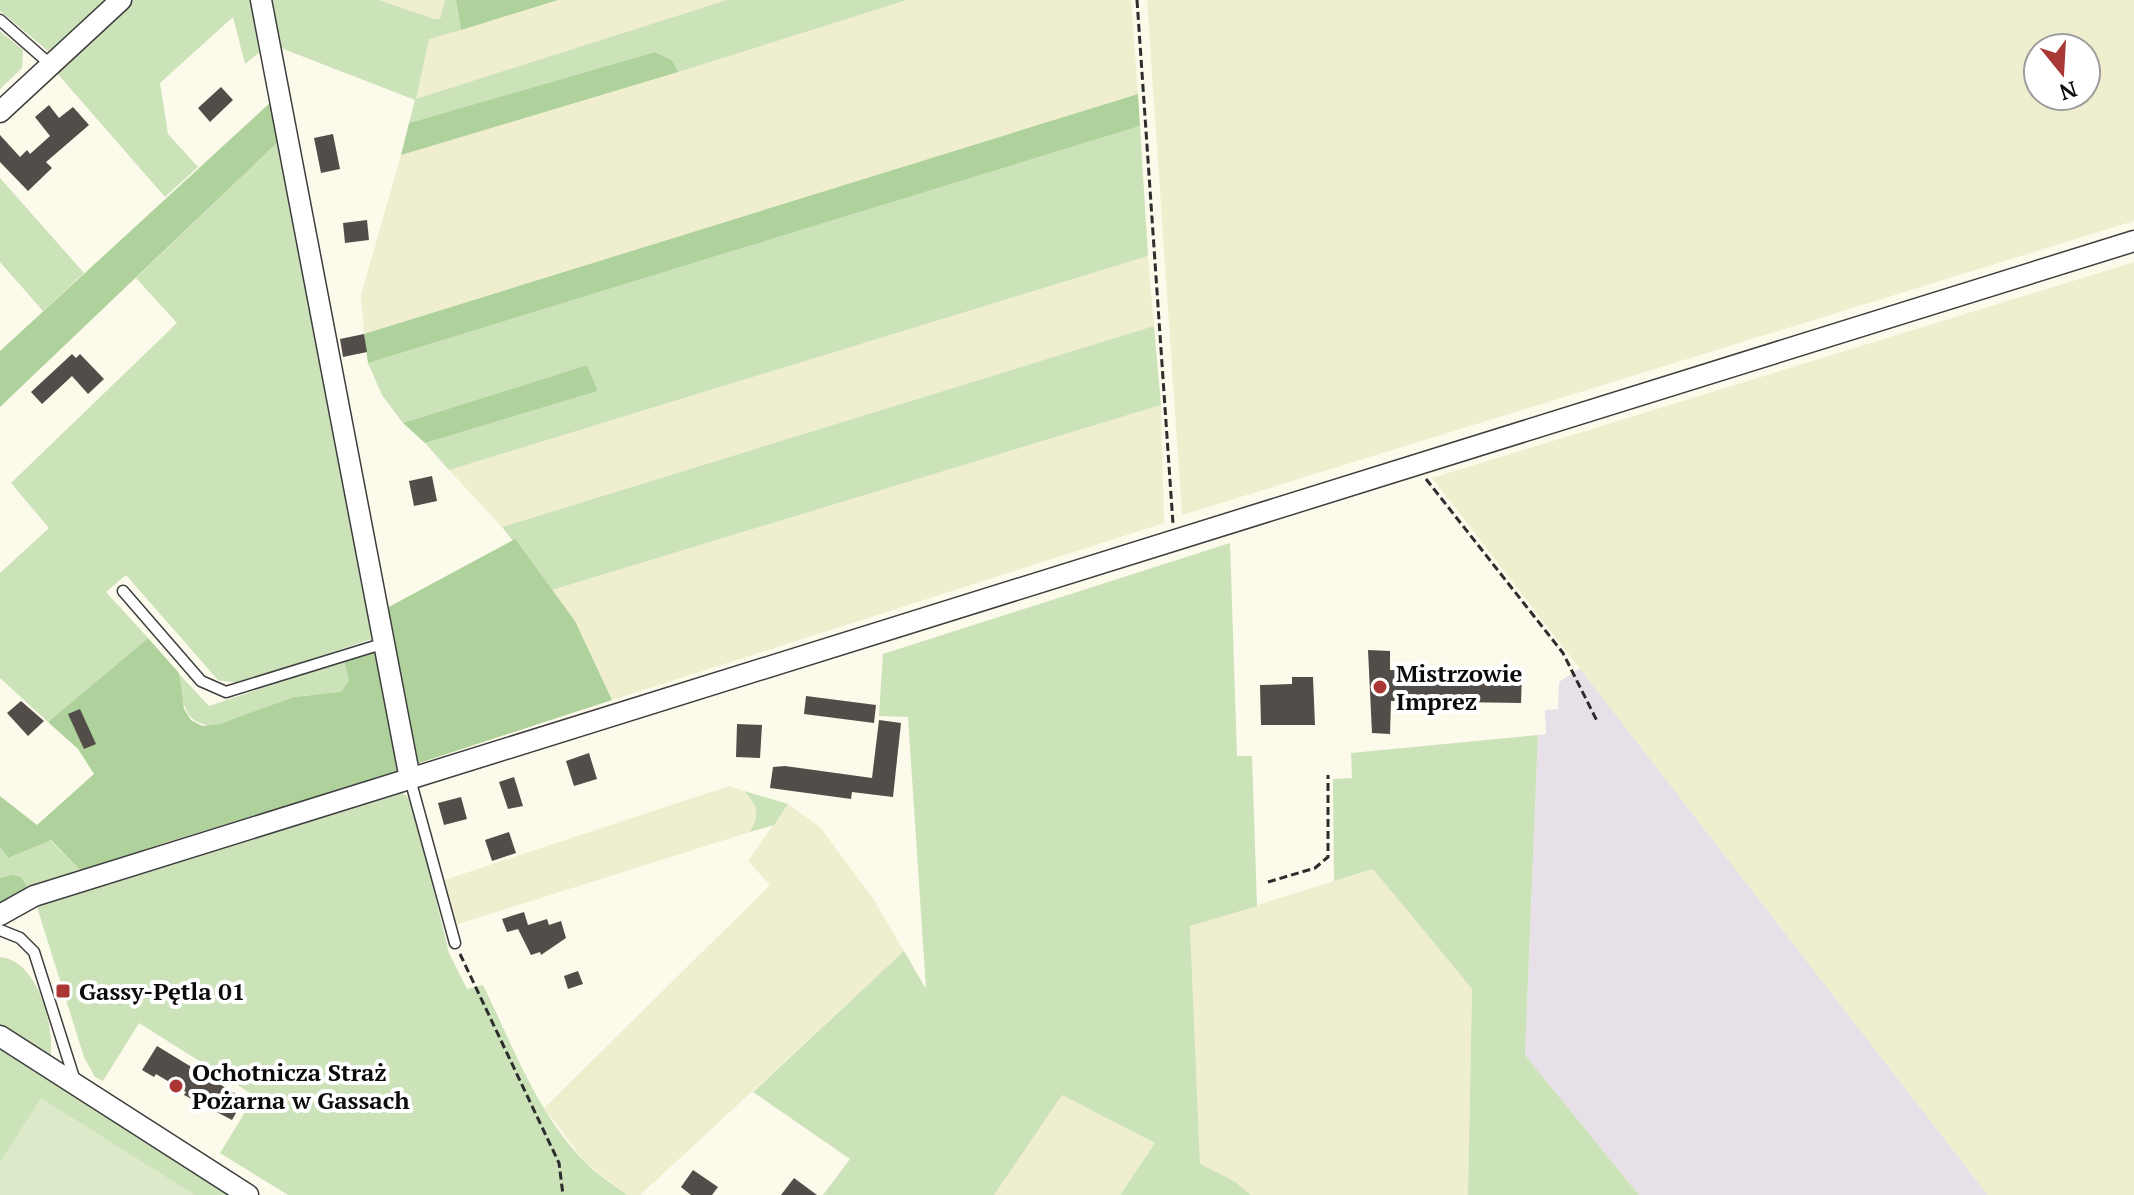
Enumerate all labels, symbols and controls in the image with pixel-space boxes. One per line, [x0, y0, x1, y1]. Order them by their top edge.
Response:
north arrow [2022, 32, 2102, 112]
text: N [2056, 75, 2081, 108]
place label: Mistrzowie Imprez [1396, 657, 1523, 717]
marker: Mistrzowie Imprez [1371, 678, 1389, 696]
place label: Gassy-Pętla 01 [79, 975, 245, 1007]
marker: Gassy-Pętla 01 [54, 982, 72, 1000]
place label: Ochotnicza Straż Pożarna w Gassach [192, 1056, 410, 1116]
marker: Ochotnicza Straż Pożarna w Gassach [167, 1077, 185, 1095]

